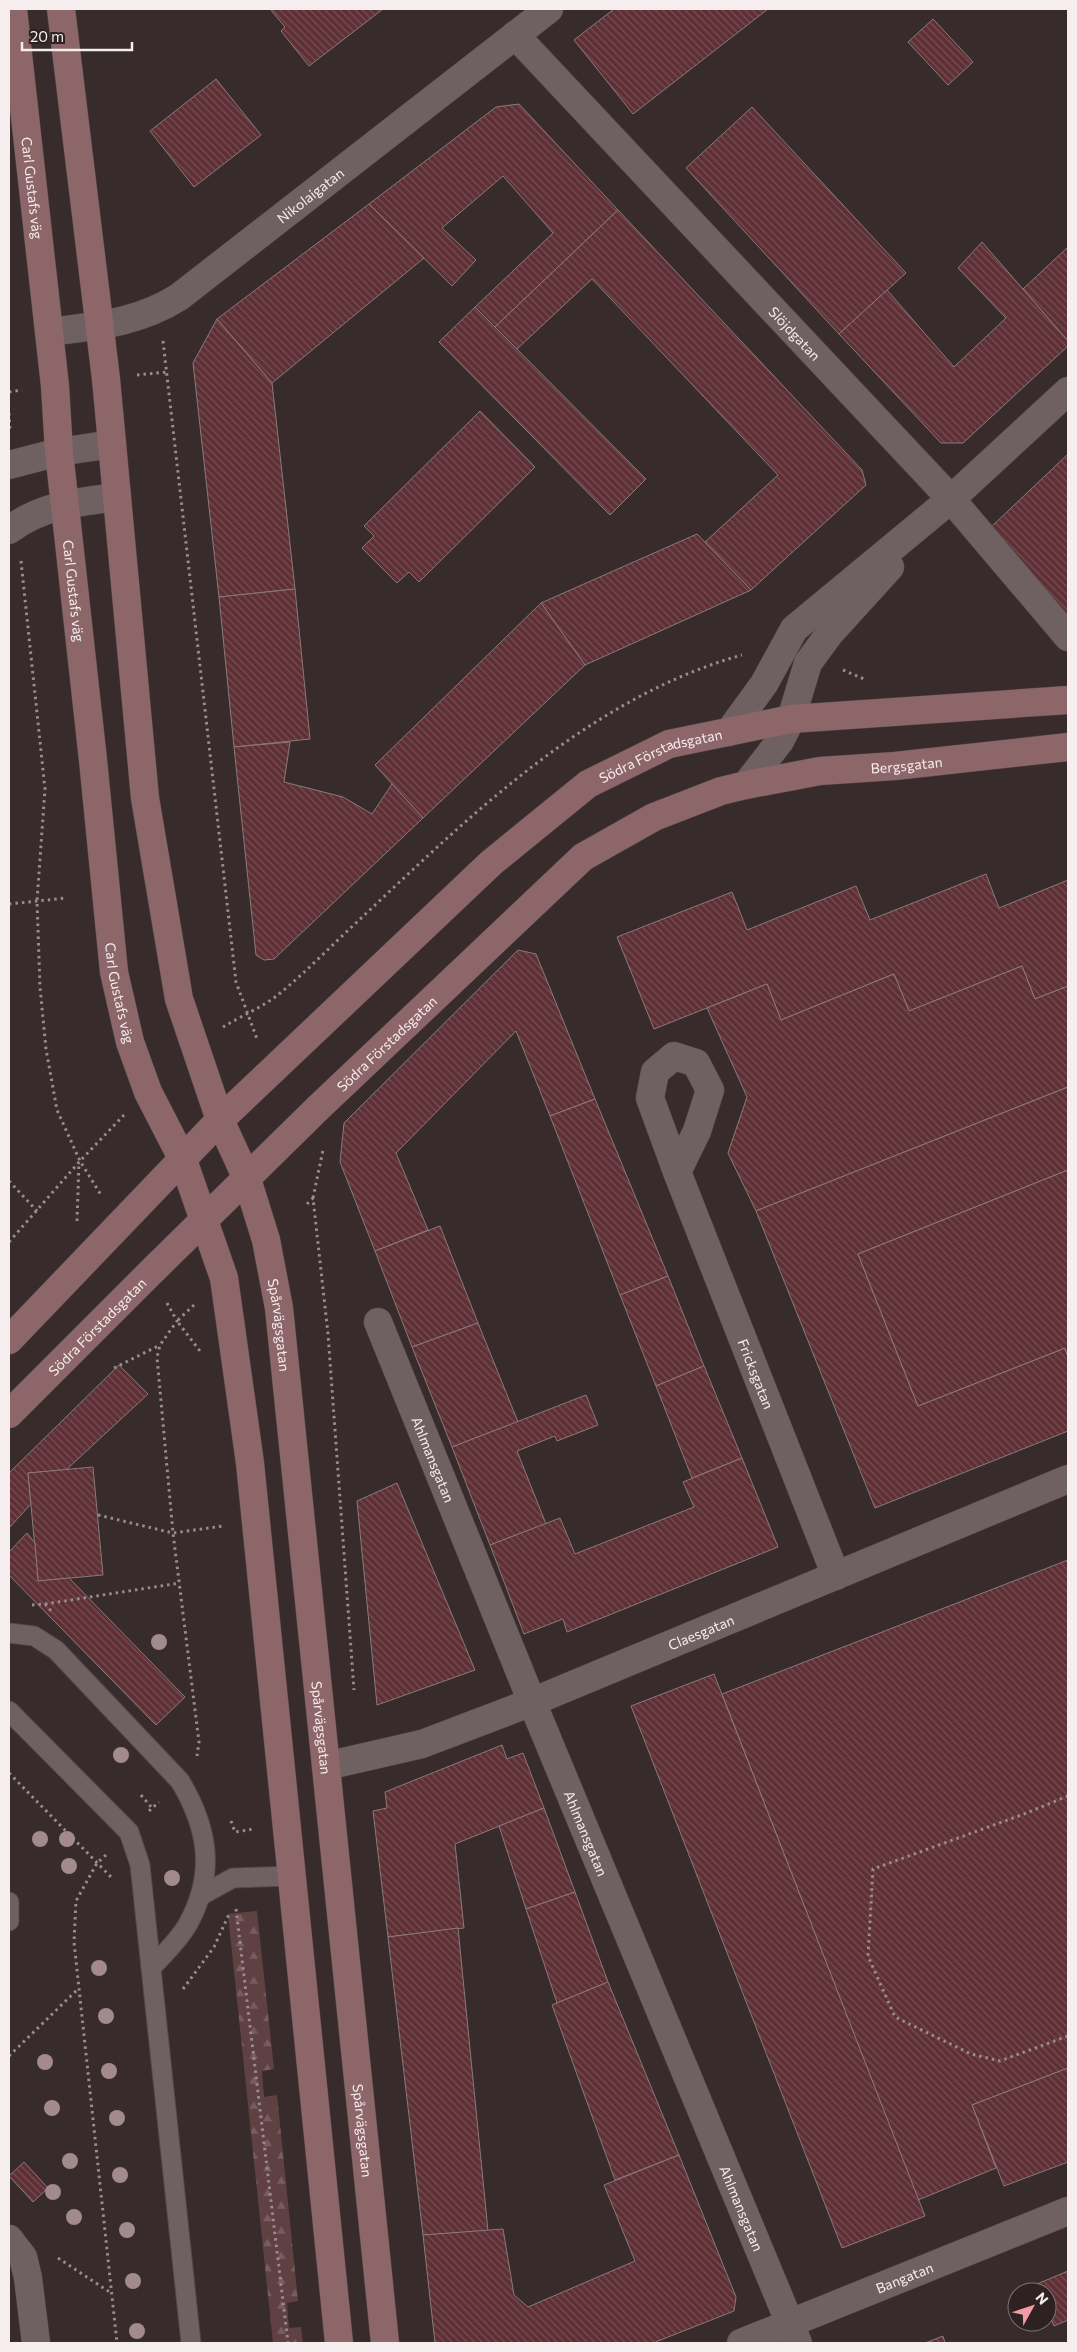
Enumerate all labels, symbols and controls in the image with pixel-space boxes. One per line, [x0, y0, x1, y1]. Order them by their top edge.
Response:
scale bar [22, 20, 132, 52]
text: 20 m [30, 27, 64, 45]
street label: Carl Gustafs väg [19, 136, 47, 240]
street label: Nikolaigatan [273, 164, 347, 226]
street label: Slöjdgatan [766, 303, 824, 364]
street label: Carl Gustafs väg [60, 539, 88, 643]
street label: Södra Förstadsgatan [596, 725, 724, 786]
street label: Bergsgatan [870, 752, 943, 776]
street label: Carl Gustafs väg [103, 942, 139, 1045]
street label: Södra Förstadsgatan [333, 992, 440, 1095]
street label: Södra Förstadsgatan [44, 1274, 149, 1379]
street label: Spårvägsgatan [265, 1277, 294, 1372]
street label: Fricksgatan [735, 1336, 778, 1411]
street label: Ahlmansgatan [409, 1414, 459, 1505]
street label: Claesgatan [665, 1610, 736, 1653]
street label: Spårvägsgatan [309, 1680, 335, 1775]
street label: Ahlmansgatan [561, 1788, 612, 1878]
street label: Spårvägsgatan [350, 2083, 376, 2178]
street label: Ahlmansgatan [717, 2163, 767, 2253]
street label: Bangatan [873, 2258, 935, 2296]
north arrow [1007, 2282, 1057, 2332]
text: N [1032, 2289, 1052, 2308]

